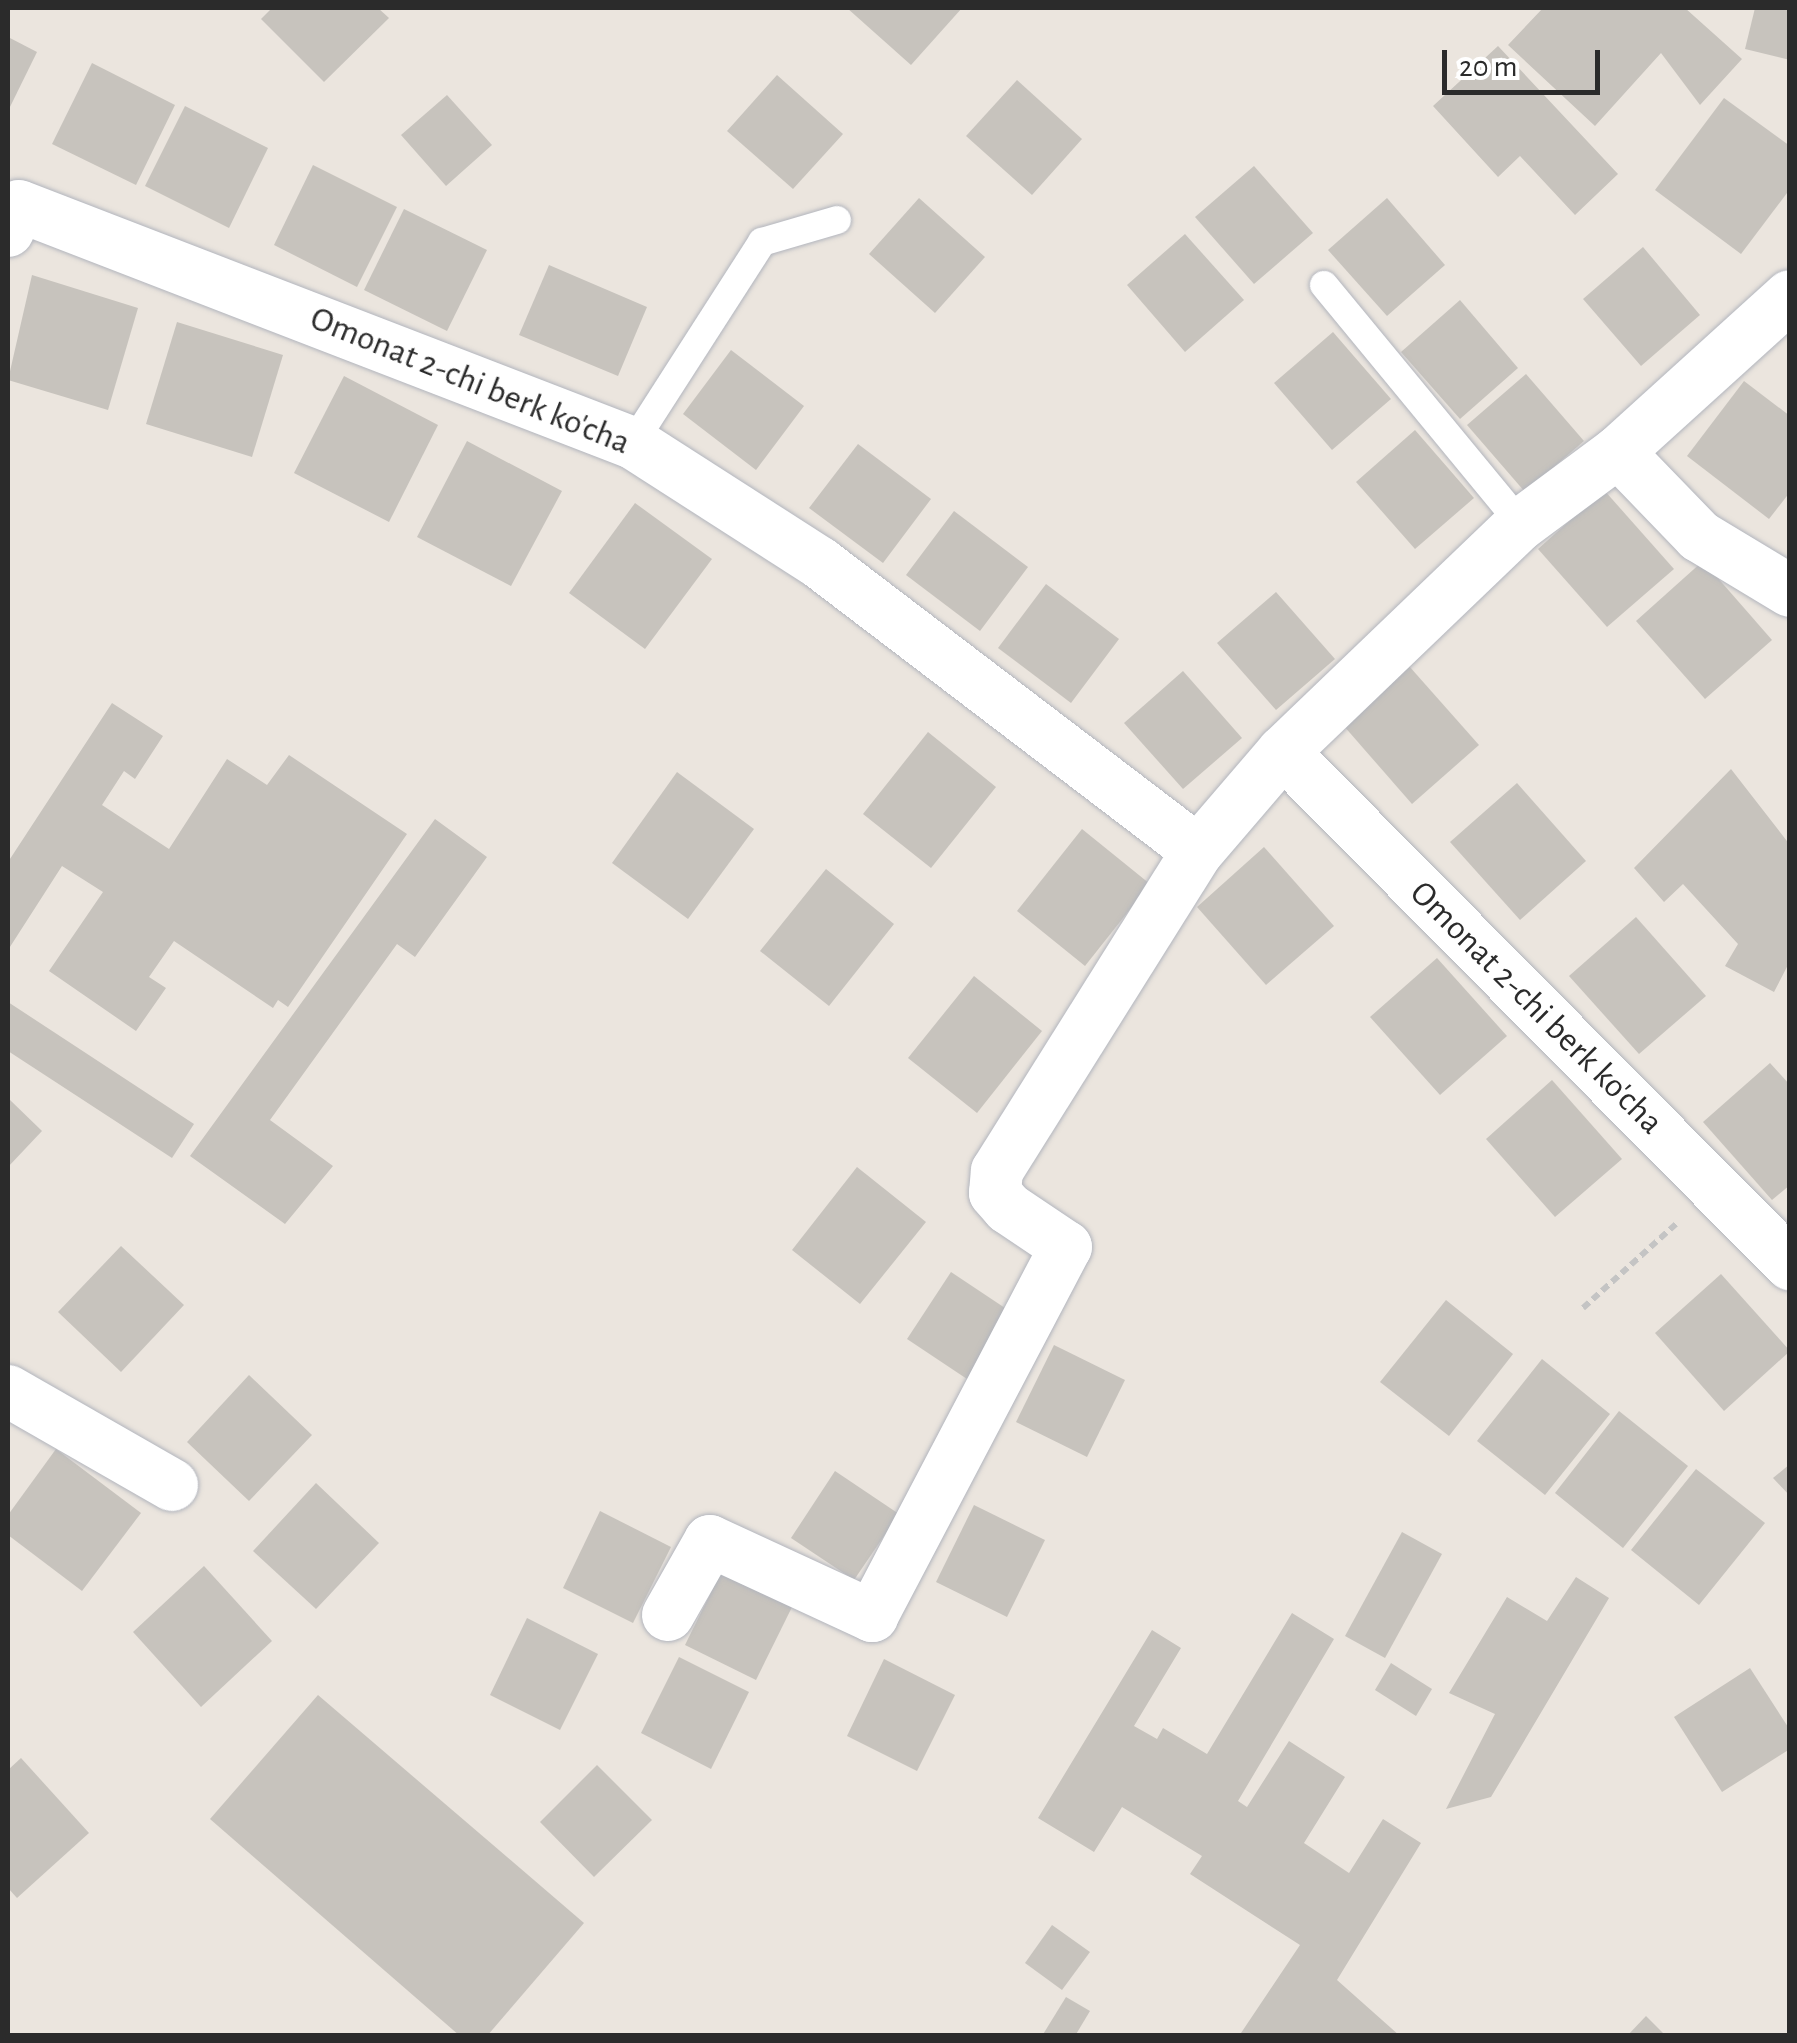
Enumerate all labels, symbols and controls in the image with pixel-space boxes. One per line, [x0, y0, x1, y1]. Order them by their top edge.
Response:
scale bar [1447, 30, 1604, 92]
text: 20 m [1459, 52, 1517, 82]
street label: Omonat 2-chi berk ko'cha [304, 298, 636, 464]
street label: Omonat 2-chi berk ko'cha [1401, 873, 1671, 1143]

